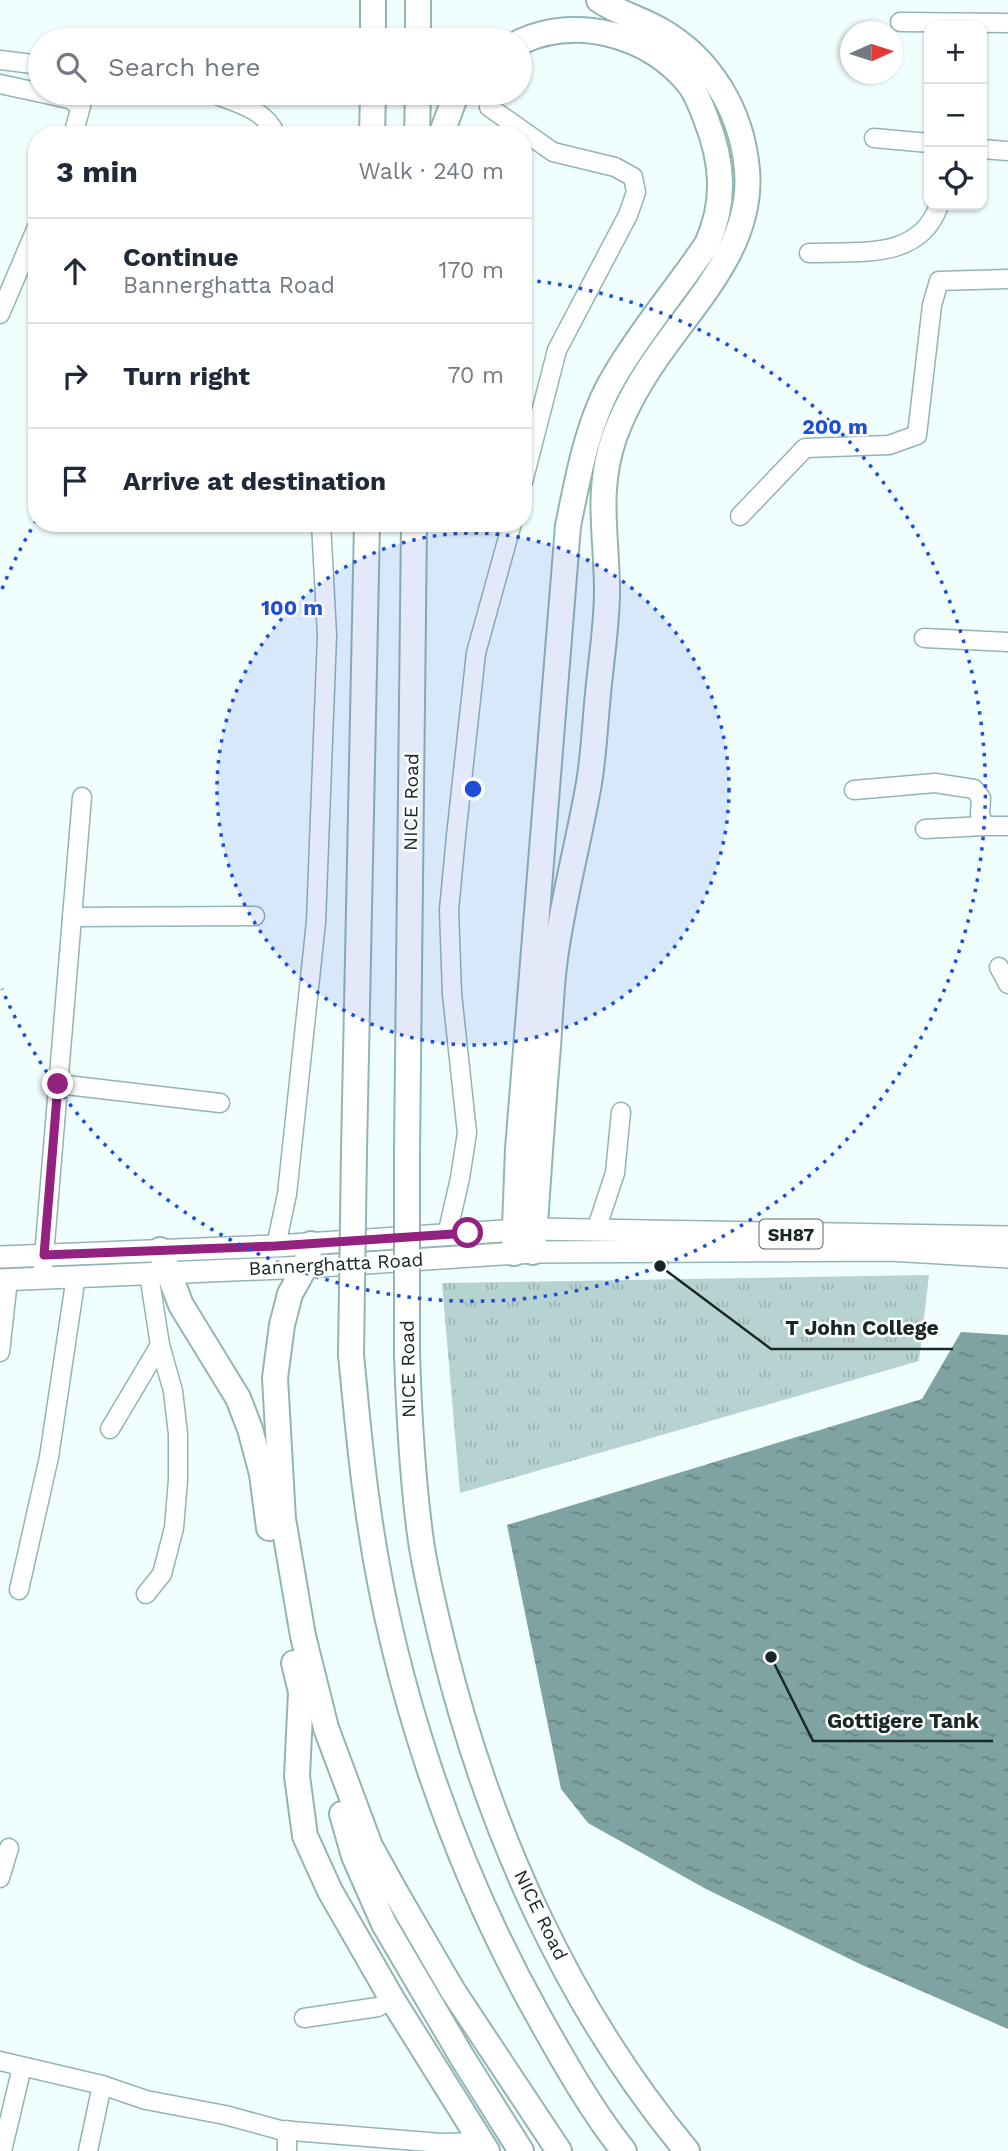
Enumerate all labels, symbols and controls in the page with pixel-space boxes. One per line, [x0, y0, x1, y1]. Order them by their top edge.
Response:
north arrow [840, 21, 903, 84]
map controls [924, 21, 987, 210]
button: + [924, 21, 987, 84]
search box [28, 28, 532, 105]
icon: search [52, 48, 90, 86]
text: Search here [108, 52, 260, 82]
button: − [924, 84, 987, 147]
button: locate [924, 147, 987, 210]
text: 3 min [56, 154, 138, 189]
text: Walk · 240 m [359, 158, 504, 185]
text: Continue [123, 242, 239, 272]
icon: ahead [56, 252, 94, 290]
text: 170 m [439, 257, 504, 284]
text: Bannerghatta Road [123, 272, 335, 299]
icon: right [56, 357, 94, 395]
text: Turn right [123, 361, 250, 391]
text: 70 m [447, 362, 504, 389]
text: 200 m [802, 414, 868, 439]
icon: arrive [56, 462, 94, 500]
text: Arrive at destination [123, 466, 386, 496]
text: 100 m [261, 595, 323, 620]
street label: NICE Road [399, 753, 423, 851]
centre of rings [461, 777, 485, 801]
route end [42, 1068, 73, 1099]
route start [452, 1217, 483, 1248]
road number: SH87 [760, 1219, 822, 1248]
street label: Bannerghatta Road [248, 1248, 424, 1280]
callout: T John College [771, 1307, 953, 1349]
text: T John College [785, 1315, 939, 1340]
street label: NICE Road [396, 1320, 420, 1418]
callout: Gottigere Tank [813, 1699, 993, 1741]
text: Gottigere Tank [827, 1708, 980, 1733]
street label: NICE Road [509, 1866, 573, 1964]

